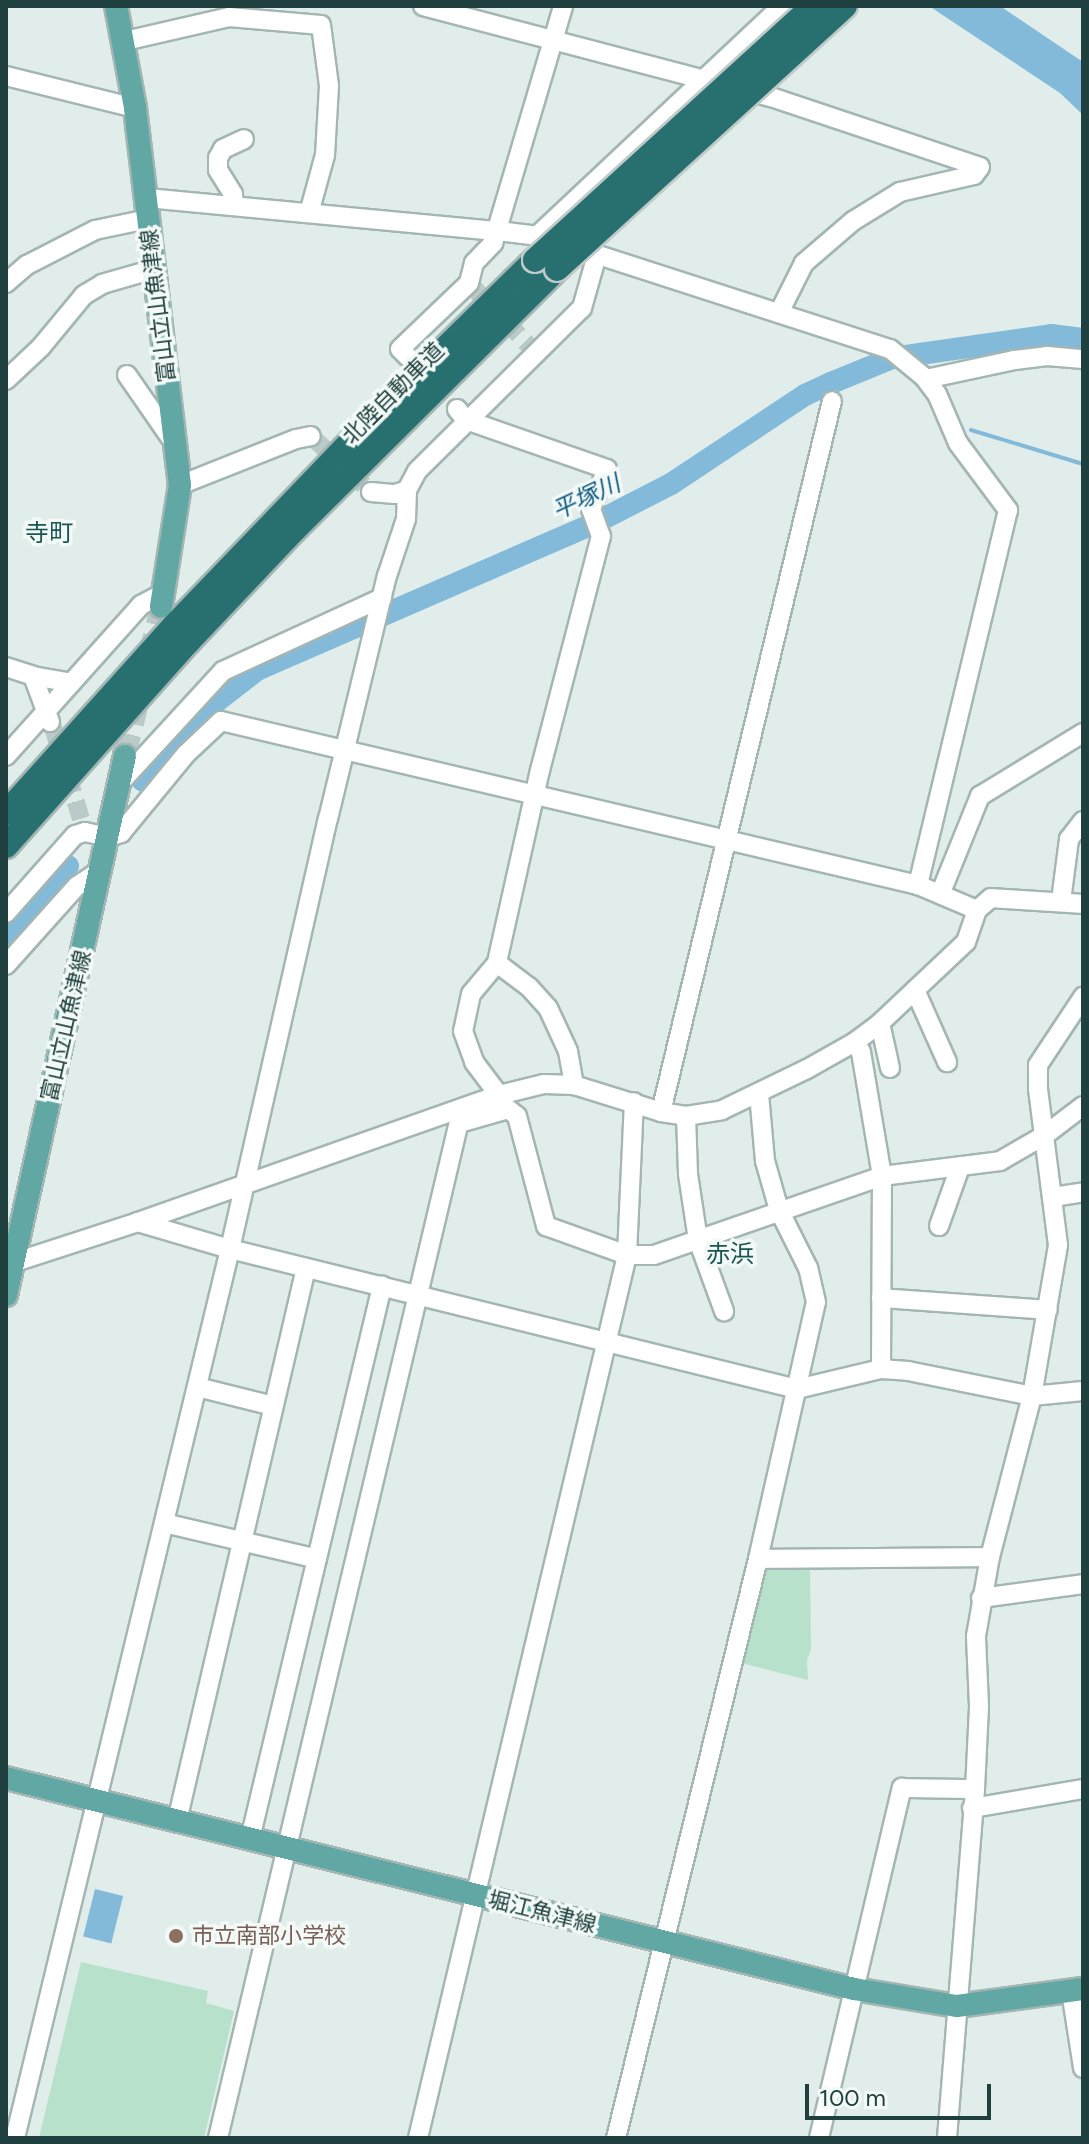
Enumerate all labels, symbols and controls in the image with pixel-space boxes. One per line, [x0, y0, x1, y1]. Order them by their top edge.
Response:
street label: 富山立山魚津線 [136, 228, 180, 384]
street label: 北陸自動車道 [337, 337, 449, 449]
water label: 平塚川 [547, 469, 625, 525]
district label: 寺町 [25, 519, 73, 547]
street label: 富山立山魚津線 [36, 948, 96, 1104]
district label: 赤浜 [706, 1240, 754, 1268]
street label: 堀江魚津線 [485, 1886, 599, 1938]
place label: 市立南部小学校 [192, 1923, 346, 1949]
marker: 市立南部小学校 [167, 1927, 185, 1945]
scale bar [809, 2068, 995, 2118]
text: 100 m [819, 2083, 886, 2112]

